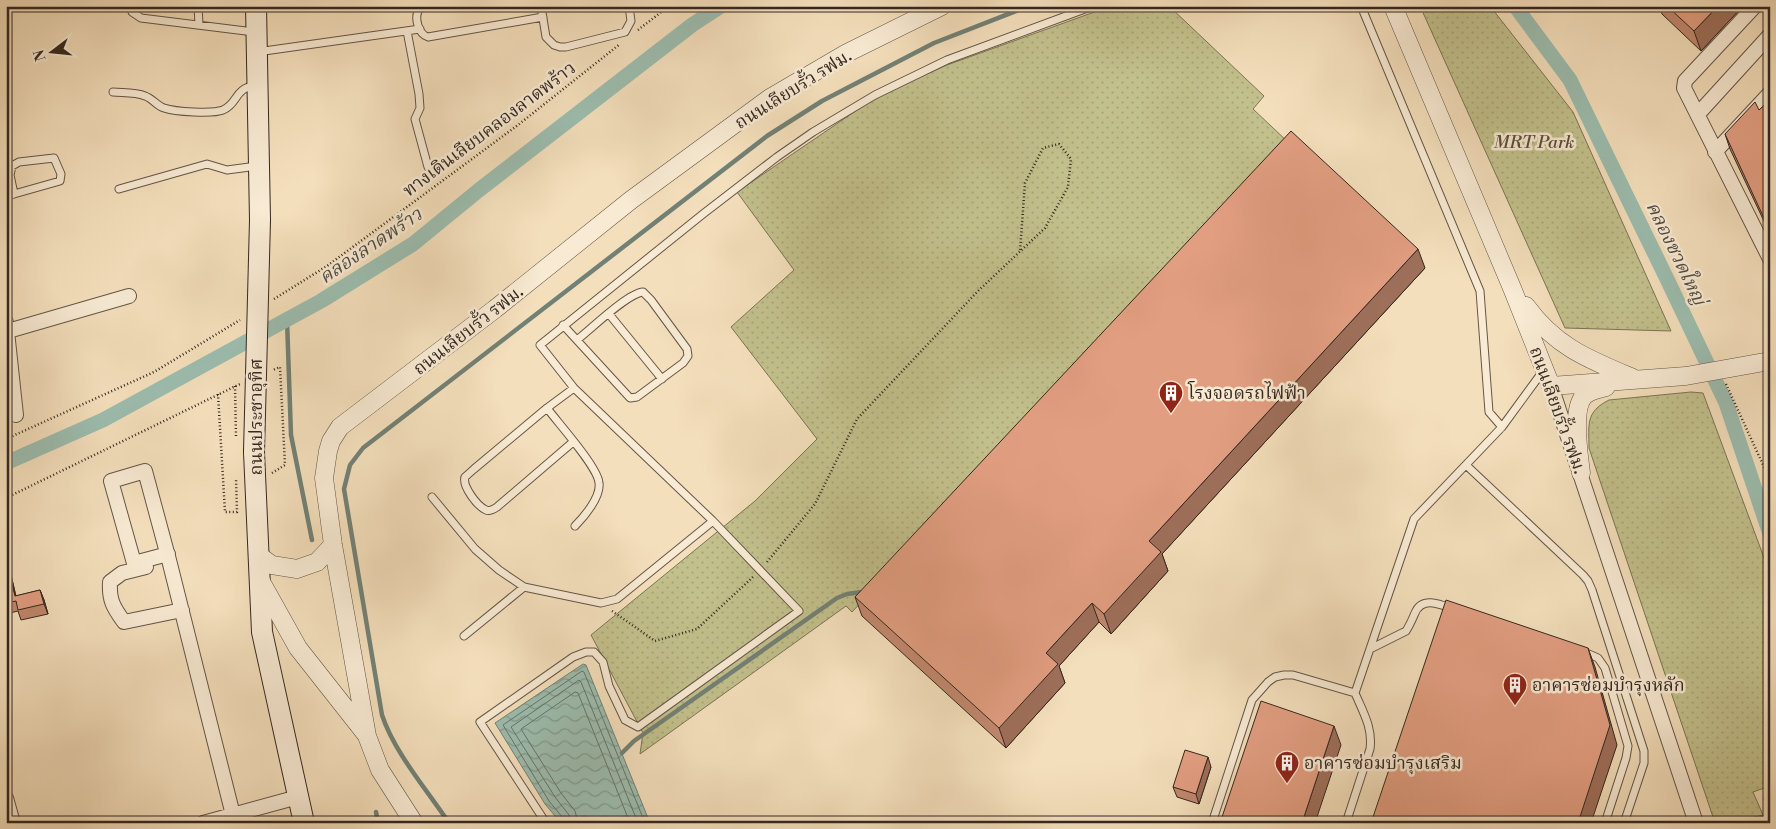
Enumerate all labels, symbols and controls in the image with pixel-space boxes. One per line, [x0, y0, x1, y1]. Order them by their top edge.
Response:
north arrow [28, 28, 78, 78]
street label: ถนนเลียบรั้ว รฟม. [729, 42, 856, 135]
text: N [30, 48, 51, 63]
street label: ทางเดินเลียบคลองลาดพร้าว [398, 57, 580, 202]
park label: MRT Park [1494, 131, 1574, 154]
water label: คลองชวดใหญ่ [1641, 197, 1715, 312]
water label: คลองลาดพร้าว [314, 202, 428, 289]
street label: ถนนเลียบรั้ว รฟม. [407, 278, 528, 381]
street label: ถนนเลียบรั้ว รฟม. [1524, 343, 1594, 477]
street label: ถนนประชาอุทิศ [245, 358, 268, 475]
building icon: โรงจอดรถไฟฟ้า [1158, 380, 1184, 414]
place label: โรงจอดรถไฟฟ้า [1187, 380, 1306, 405]
building icon: อาคารซ่อมบำรุงหลัก [1502, 672, 1528, 706]
place label: อาคารซ่อมบำรุงหลัก [1532, 674, 1685, 697]
building icon: อาคารซ่อมบำรุงเสริม [1274, 750, 1300, 784]
place label: อาคารซ่อมบำรุงเสริม [1304, 752, 1462, 775]

